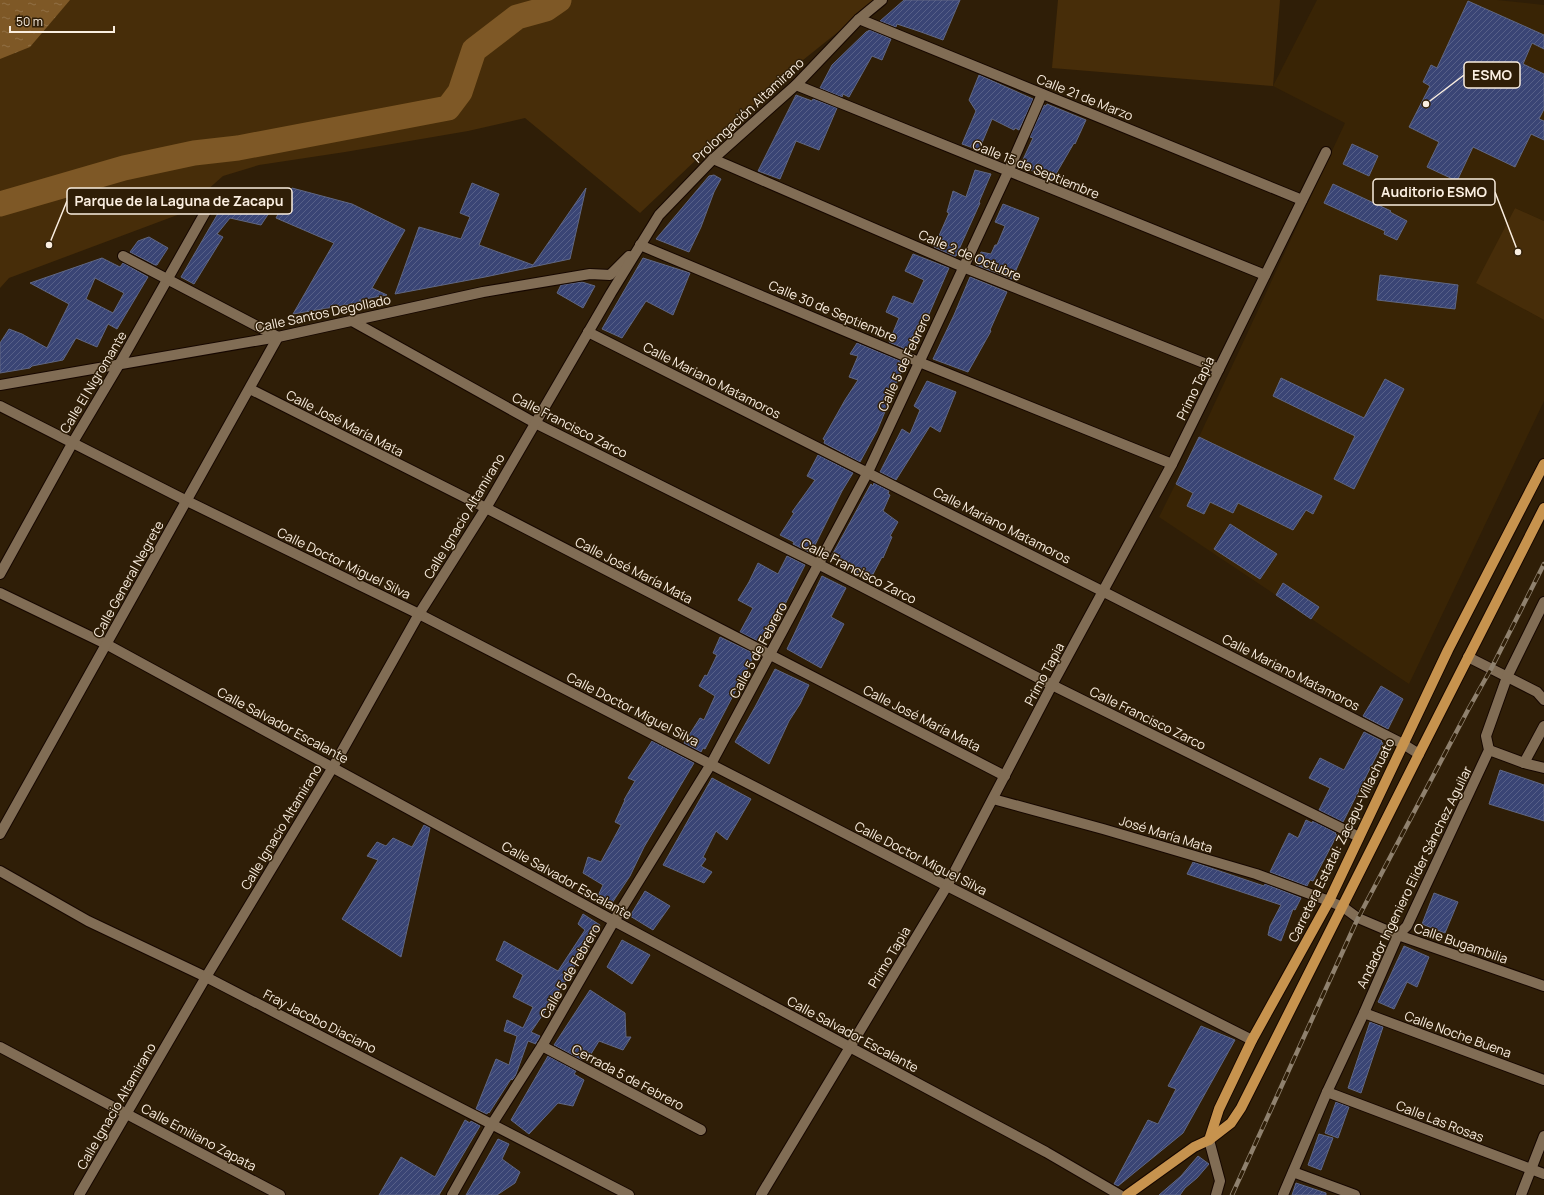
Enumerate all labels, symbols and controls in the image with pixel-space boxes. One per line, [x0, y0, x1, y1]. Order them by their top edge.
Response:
scale bar [10, 8, 114, 34]
text: 50 m [16, 13, 43, 30]
street label: Prolongación Altamirano [688, 53, 808, 166]
callout: ESMO [1464, 62, 1520, 88]
text: ESMO [1472, 65, 1512, 84]
street label: Calle 21 de Marzo [1034, 69, 1136, 125]
street label: Calle 15 de Septiembre [970, 135, 1103, 203]
callout: Auditorio ESMO [1373, 179, 1495, 205]
text: Auditorio ESMO [1381, 182, 1487, 201]
callout: Parque de la Laguna de Zacapu [67, 188, 292, 214]
text: Parque de la Laguna de Zacapu [75, 191, 283, 210]
street label: Calle 2 de Octubre [916, 225, 1025, 285]
street label: Calle 30 de Septiembre [766, 276, 900, 346]
street label: Calle Santos Degollado [254, 290, 393, 336]
street label: Calle 5 de Febrero [873, 310, 935, 414]
street label: Calle El Nigromante [55, 327, 131, 436]
street label: Calle Mariano Matamoros [640, 337, 784, 423]
street label: Primo Tapia [1172, 353, 1218, 423]
street label: Calle José María Mata [283, 386, 407, 460]
street label: Calle Francisco Zarco [509, 388, 631, 462]
street label: Calle Ignacio Altamirano [419, 450, 509, 582]
street label: Calle Mariano Matamoros [930, 482, 1074, 568]
street label: Calle General Negrete [88, 517, 168, 641]
street label: Calle Doctor Miguel Silva [274, 523, 414, 603]
street label: Calle José María Mata [572, 533, 696, 607]
street label: Calle Francisco Zarco [798, 534, 920, 608]
street label: Calle 5 de Febrero [725, 598, 791, 701]
street label: Calle Mariano Matamoros [1219, 629, 1363, 715]
street label: Primo Tapia [1020, 639, 1068, 709]
street label: Calle Doctor Miguel Silva [564, 668, 702, 750]
street label: Calle José María Mata [860, 681, 984, 755]
street label: Calle Francisco Zarco [1087, 682, 1209, 754]
street label: Calle Salvador Escalante [214, 683, 352, 767]
street label: Carretera Estatal: Zacapu-Villachuato [1284, 735, 1399, 945]
street label: Calle Ignacio Altamirano [236, 761, 326, 893]
street label: Andador Ingeniero Elider Sánchez Aguilar [1352, 763, 1476, 991]
street label: José María Mata [1117, 811, 1215, 857]
street label: Calle Doctor Miguel Silva [852, 817, 990, 899]
street label: Calle Salvador Escalante [499, 837, 636, 924]
street label: Calle Bugambilia [1412, 918, 1510, 968]
street label: Calle 5 de Febrero [535, 920, 605, 1022]
street label: Primo Tapia [864, 923, 914, 991]
street label: Fray Jacobo Diaciano [260, 985, 380, 1057]
street label: Calle Salvador Escalante [784, 992, 922, 1076]
street label: Calle Noche Buena [1402, 1006, 1514, 1062]
street label: Calle Ignacio Altamirano [72, 1039, 160, 1173]
street label: Cerrada 5 de Febrero [569, 1040, 688, 1114]
street label: Calle Las Rosas [1393, 1096, 1487, 1146]
street label: Calle Emiliano Zapata [138, 1099, 260, 1175]

